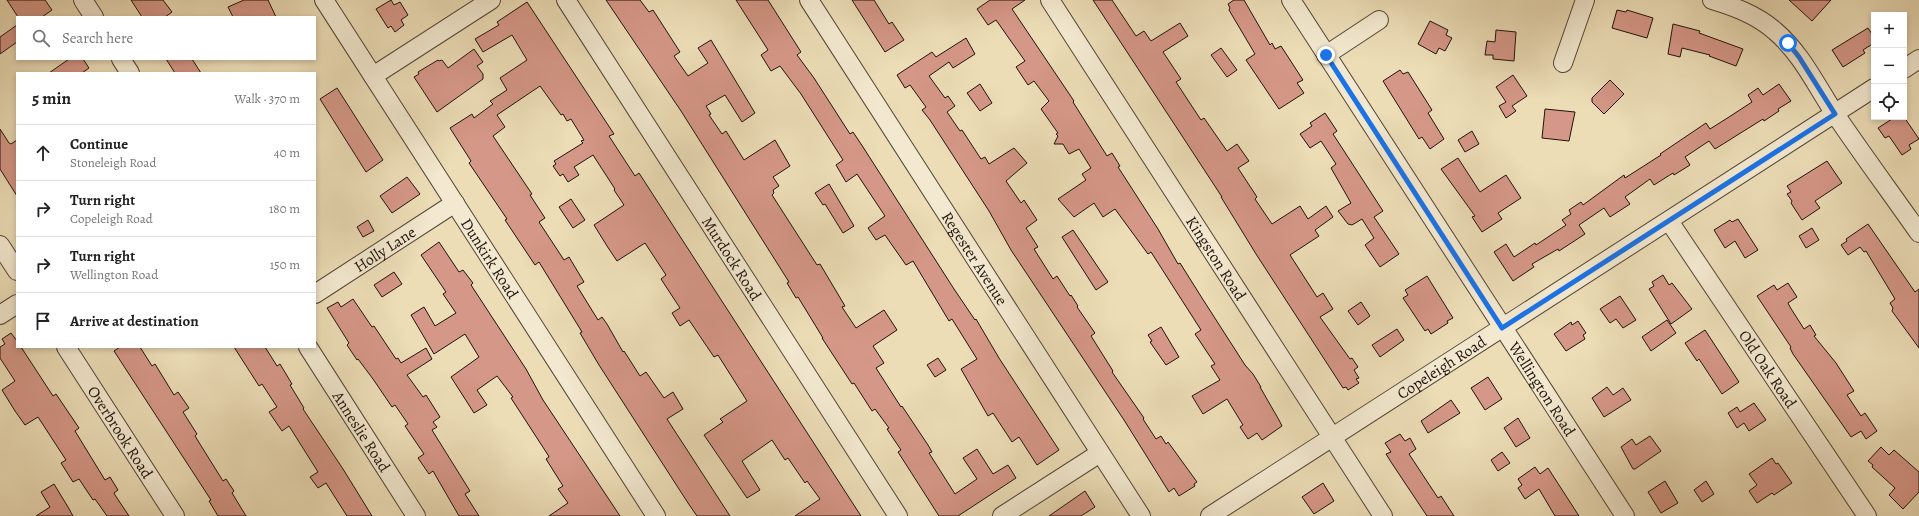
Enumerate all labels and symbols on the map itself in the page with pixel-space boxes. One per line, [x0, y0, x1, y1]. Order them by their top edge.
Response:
route start [1779, 34, 1797, 52]
route end [1317, 46, 1335, 64]
street label: Regester Avenue [936, 208, 1013, 310]
street label: Kingston Road [1180, 212, 1251, 305]
street label: Murdock Road [696, 213, 767, 305]
street label: Dunkirk Road [455, 214, 524, 304]
street label: Holly Lane [350, 221, 420, 278]
street label: Old Oak Road [1733, 326, 1802, 413]
street label: Copeleigh Road [1393, 331, 1491, 405]
street label: Wellington Road [1502, 337, 1581, 441]
street label: Overbrook Road [82, 382, 158, 483]
street label: Anneslie Road [326, 386, 395, 477]

